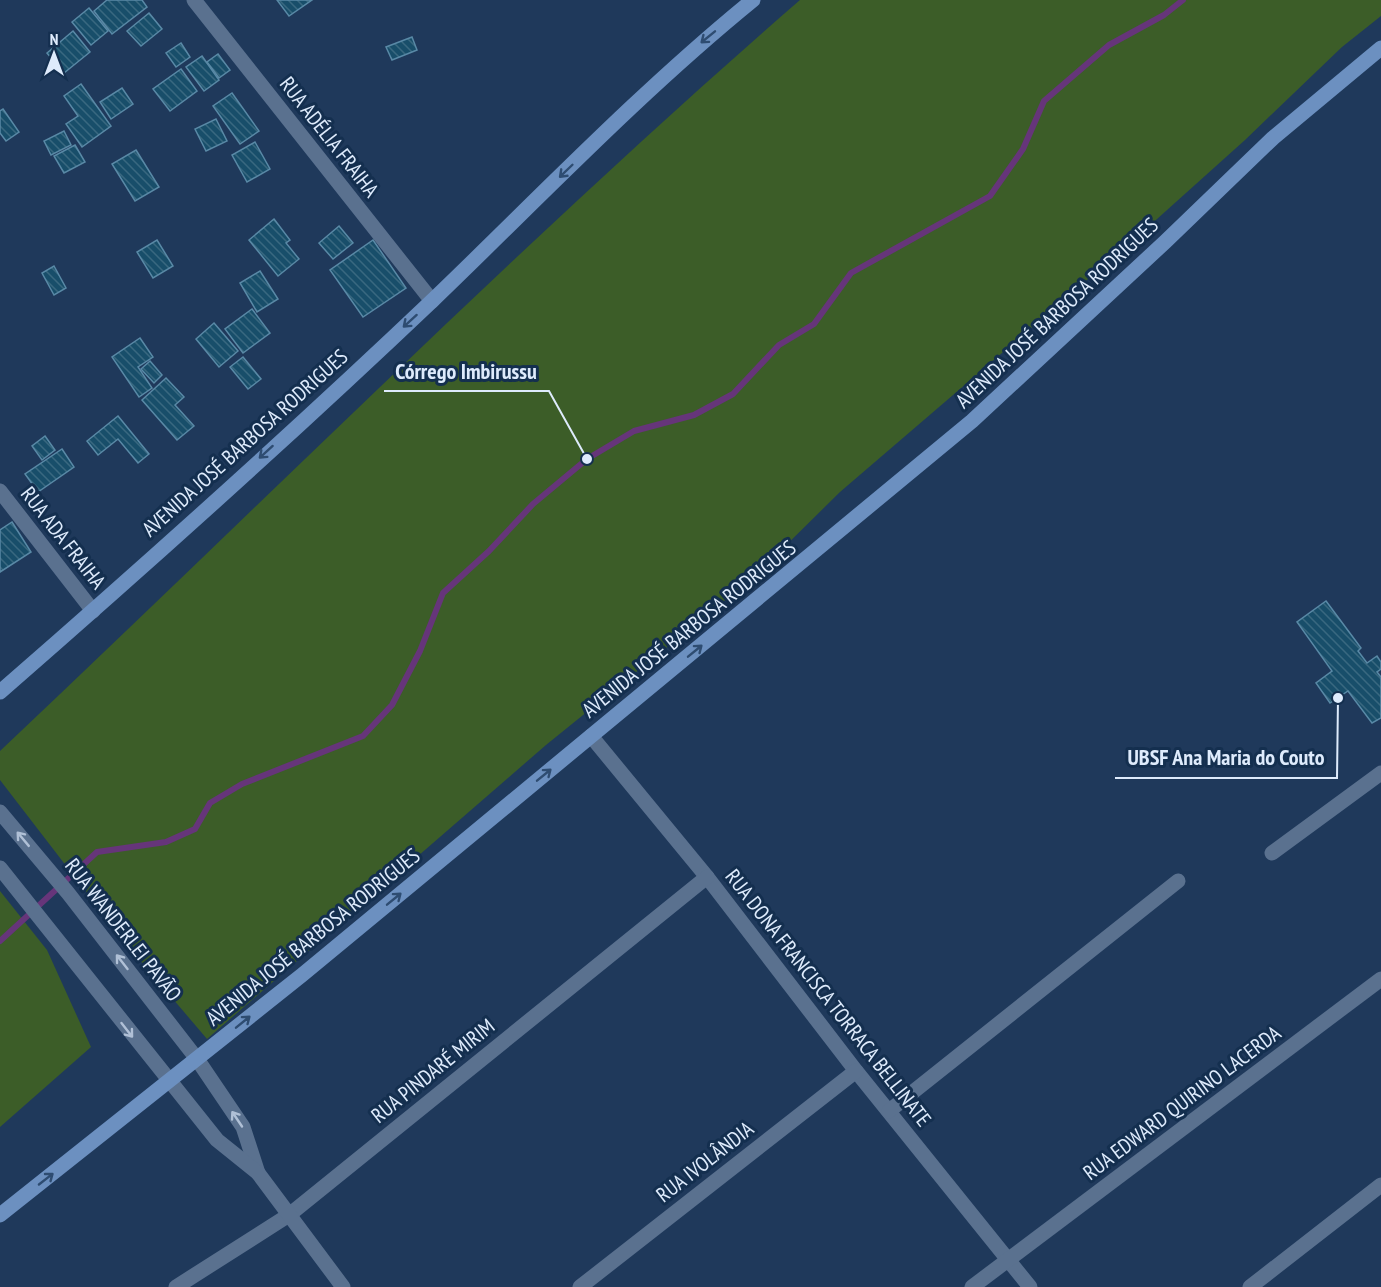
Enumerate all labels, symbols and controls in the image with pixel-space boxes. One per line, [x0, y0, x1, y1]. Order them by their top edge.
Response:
north arrow [24, 24, 84, 84]
text: N [50, 29, 58, 49]
one-way arrow [700, 30, 716, 43]
street label: RUA ADÉLIA FRAIHA [274, 71, 385, 202]
one-way arrow [559, 164, 574, 179]
street label: AVENIDA JOSÉ BARBOSA RODRIGUES [950, 211, 1164, 414]
one-way arrow [403, 314, 418, 328]
street label: AVENIDA JOSÉ BARBOSA RODRIGUES [136, 343, 353, 542]
callout: Córrego Imbirussu [384, 351, 549, 391]
text: Córrego Imbirussu [395, 357, 537, 385]
one-way arrow [259, 445, 274, 459]
street label: RUA ADA FRAIHA [15, 481, 112, 594]
street label: AVENIDA JOSÉ BARBOSA RODRIGUES [576, 534, 801, 723]
one-way arrow [687, 645, 703, 658]
callout: UBSF Ana Maria do Couto [1115, 738, 1337, 778]
text: UBSF Ana Maria do Couto [1128, 743, 1325, 771]
one-way arrow [536, 768, 551, 782]
one-way arrow [16, 832, 30, 847]
street label: AVENIDA JOSÉ BARBOSA RODRIGUES [200, 842, 425, 1031]
street label: RUA WANDERLEI PAVÃO [59, 853, 188, 1006]
street label: RUA DONA FRANCISCA TORRACA BELLINATE [719, 864, 937, 1132]
one-way arrow [385, 893, 401, 906]
one-way arrow [115, 954, 128, 970]
street label: RUA PINDARÉ MIRIM [365, 1013, 500, 1129]
one-way arrow [234, 1016, 250, 1029]
street label: RUA EDWARD QUIRINO LACERDA [1077, 1019, 1286, 1186]
one-way arrow [121, 1022, 134, 1038]
one-way arrow [231, 1110, 244, 1127]
street label: RUA IVOLÂNDIA [651, 1115, 759, 1208]
one-way arrow [38, 1172, 54, 1185]

